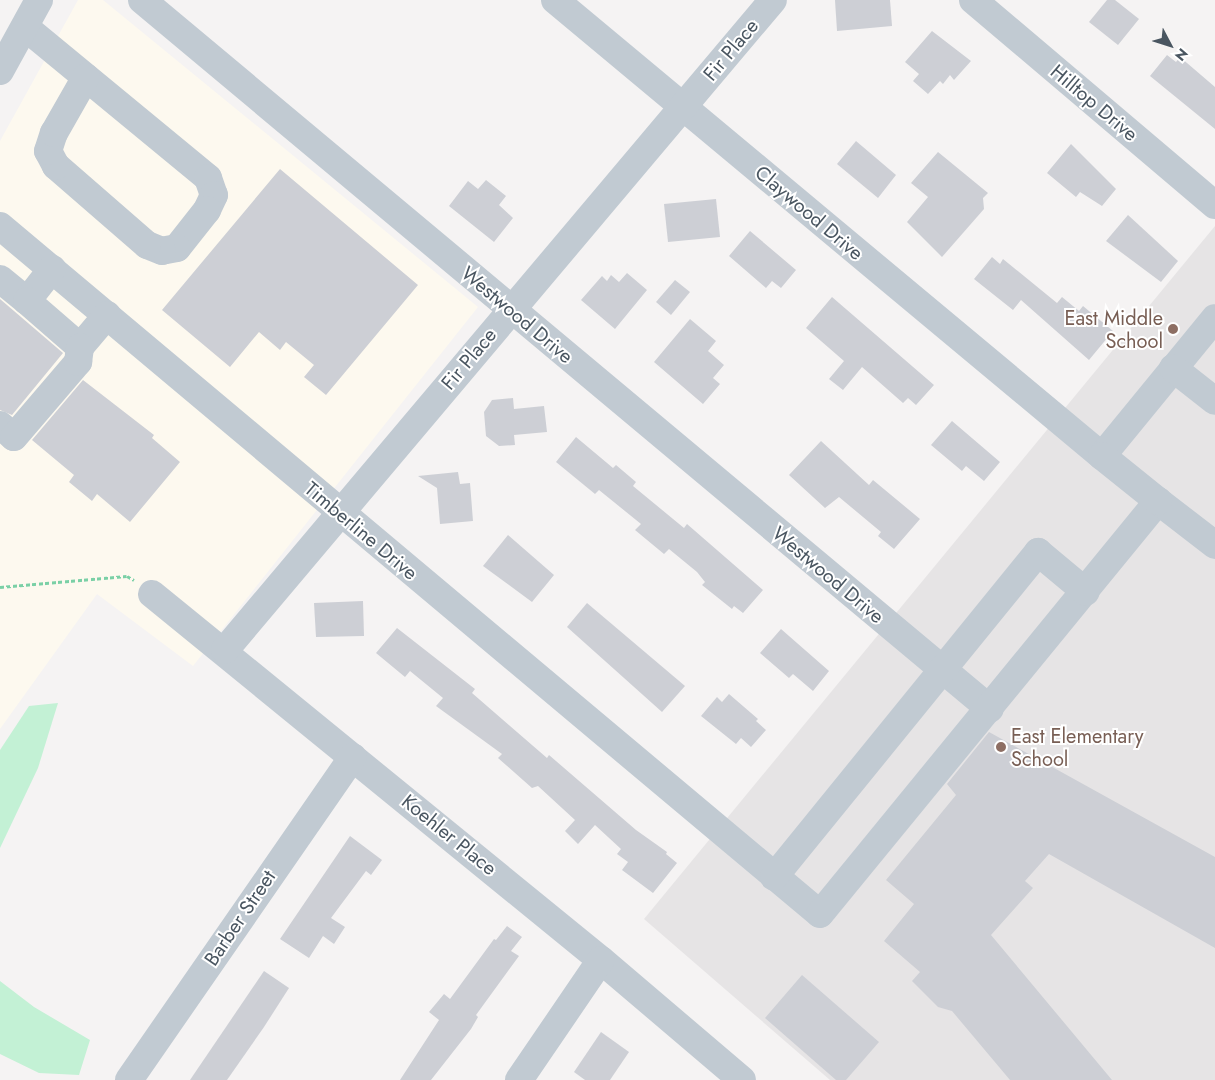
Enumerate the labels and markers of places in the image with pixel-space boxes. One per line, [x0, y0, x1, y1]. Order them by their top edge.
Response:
place label: East Middle School [1064, 306, 1163, 353]
marker: East Middle School [1167, 323, 1179, 335]
place label: East Elementary School [1011, 724, 1143, 771]
marker: East Elementary School [995, 741, 1007, 753]

